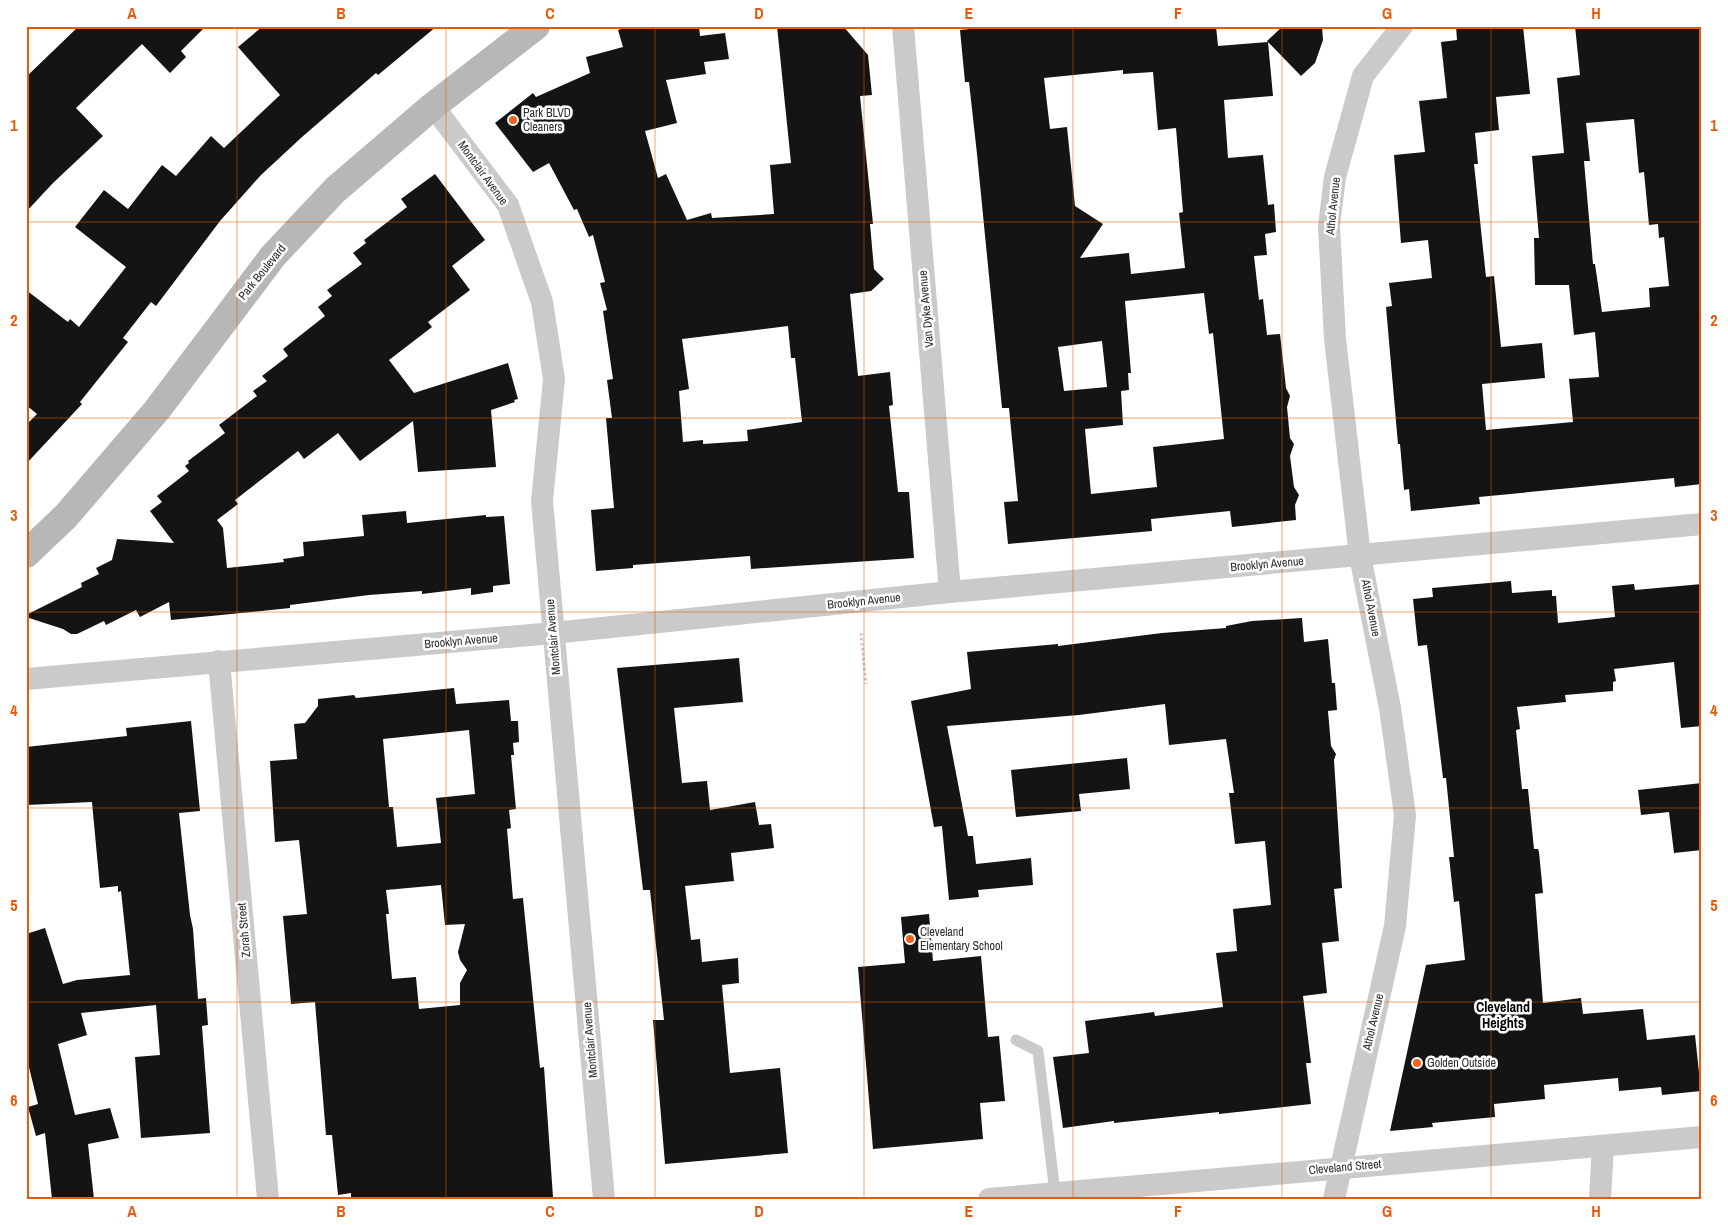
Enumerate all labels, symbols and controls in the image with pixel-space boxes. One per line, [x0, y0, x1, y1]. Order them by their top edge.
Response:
text: A [127, 2, 137, 24]
text: B [336, 2, 346, 24]
text: C [545, 2, 555, 24]
text: D [754, 2, 764, 24]
text: E [965, 2, 974, 24]
text: F [1174, 2, 1182, 24]
text: G [1382, 2, 1392, 24]
text: H [1591, 2, 1601, 24]
place label: Park BLVD Cleaners [523, 105, 571, 135]
text: 1 [10, 114, 18, 136]
marker: Park BLVD Cleaners [507, 114, 519, 126]
text: 1 [1710, 114, 1718, 136]
street label: Montclair Avenue [454, 138, 512, 208]
street label: Athol Avenue [1322, 176, 1344, 237]
street label: Park Boulevard [235, 241, 289, 303]
street label: Van Dyke Avenue [915, 270, 937, 348]
text: 2 [10, 309, 18, 331]
text: 2 [1710, 309, 1718, 331]
text: 3 [10, 504, 18, 526]
text: 3 [1710, 504, 1718, 526]
street label: Brooklyn Avenue [1230, 553, 1304, 575]
street label: Athol Avenue [1357, 577, 1384, 638]
street label: Brooklyn Avenue [827, 589, 901, 613]
street label: Montclair Avenue [542, 599, 564, 675]
street label: Brooklyn Avenue [424, 630, 498, 652]
text: 4 [10, 699, 18, 721]
text: 4 [1710, 699, 1718, 721]
text: 5 [10, 894, 18, 916]
text: 5 [1710, 894, 1718, 916]
street label: Zorah Street [234, 902, 254, 958]
place label: Cleveland Elementary School [920, 924, 1003, 954]
marker: Cleveland Elementary School [904, 933, 916, 945]
street label: Athol Avenue [1358, 992, 1387, 1053]
district label: Cleveland Heights [1476, 998, 1530, 1032]
street label: Montclair Avenue [579, 1002, 601, 1078]
place label: Golden Outside [1427, 1055, 1496, 1071]
marker: Golden Outside [1411, 1057, 1423, 1069]
text: 6 [10, 1089, 18, 1111]
text: 6 [1710, 1089, 1718, 1111]
street label: Cleveland Street [1308, 1156, 1382, 1178]
text: A [127, 1200, 137, 1222]
text: B [336, 1200, 346, 1222]
text: C [545, 1200, 555, 1222]
text: D [754, 1200, 764, 1222]
text: E [965, 1200, 974, 1222]
text: F [1174, 1200, 1182, 1222]
text: G [1382, 1200, 1392, 1222]
text: H [1591, 1200, 1601, 1222]

